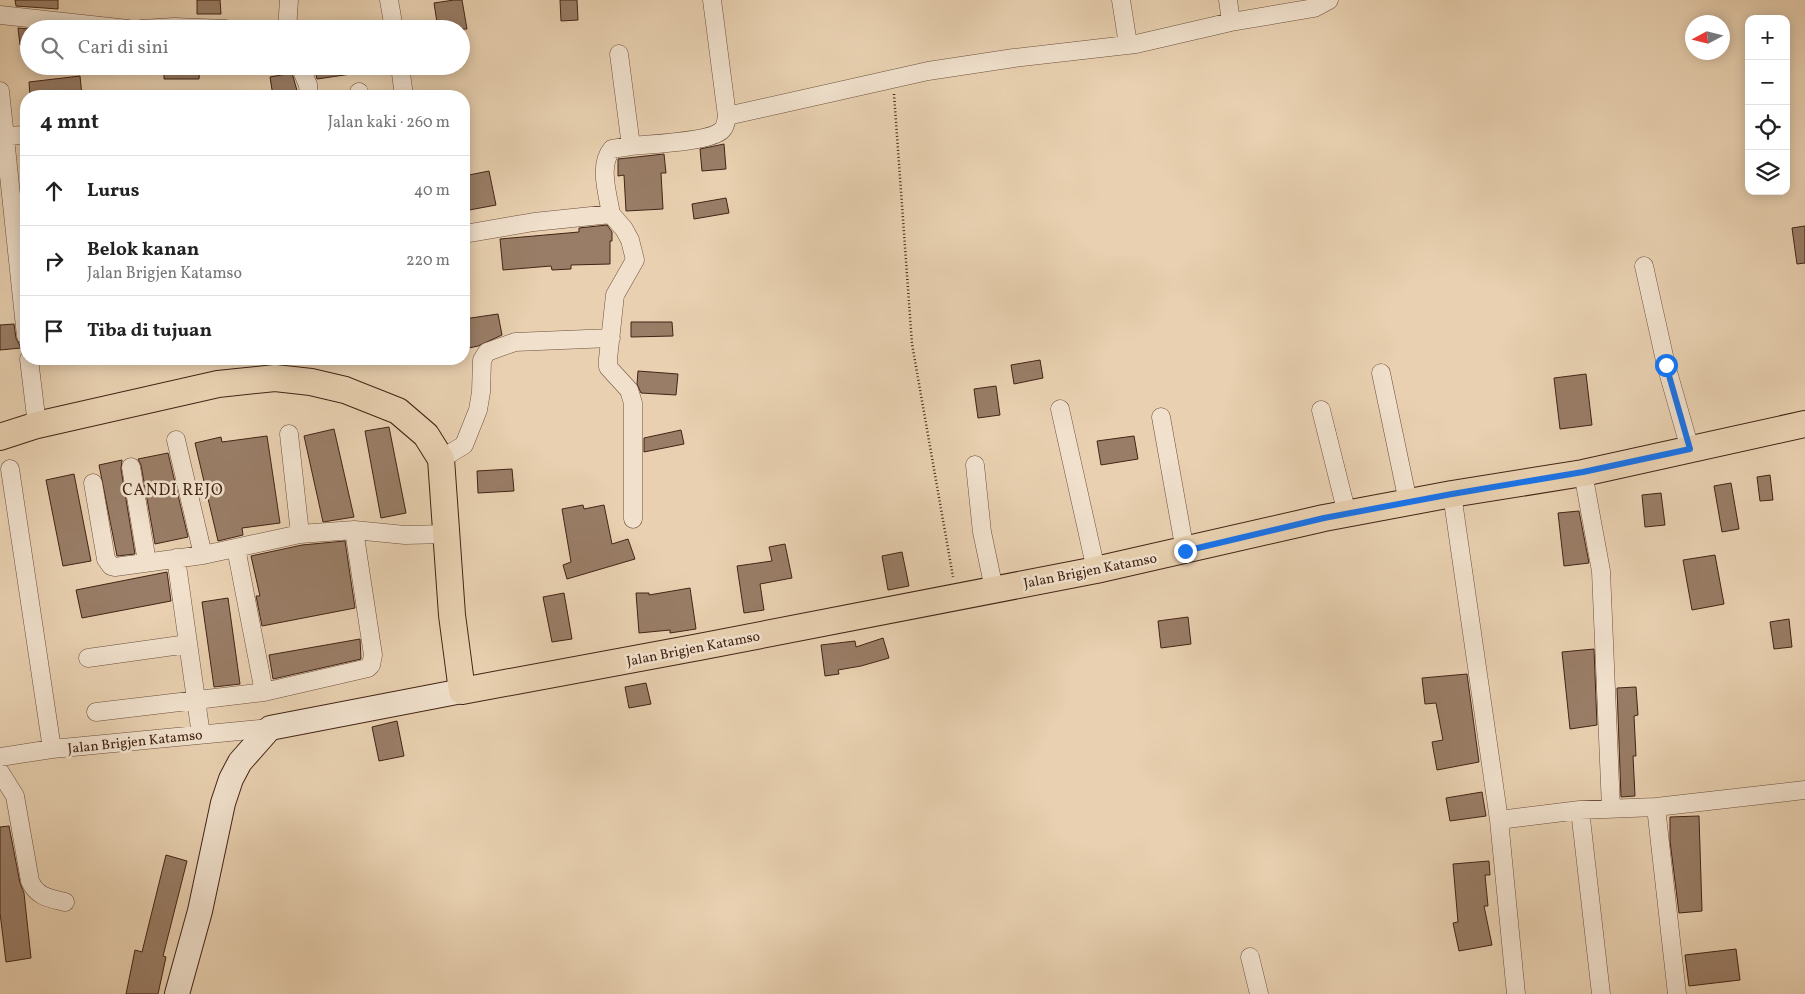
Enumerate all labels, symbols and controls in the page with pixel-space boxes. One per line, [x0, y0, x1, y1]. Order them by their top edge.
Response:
north arrow [1685, 15, 1730, 60]
map controls [1745, 15, 1790, 195]
button: + [1745, 15, 1790, 60]
search box [20, 20, 470, 75]
icon: search [38, 34, 66, 62]
text: Cari di sini [78, 35, 169, 61]
button: − [1745, 60, 1790, 105]
button: locate [1745, 105, 1790, 150]
text: 4 mnt [40, 108, 99, 137]
text: Jalan kaki · 260 m [328, 112, 450, 134]
button: layers [1745, 150, 1790, 195]
icon: ahead [40, 177, 68, 205]
text: Lurus [87, 178, 139, 204]
text: 40 m [414, 180, 450, 202]
text: Belok kanan [87, 237, 199, 263]
icon: right [40, 247, 68, 275]
text: 220 m [406, 250, 450, 272]
text: Jalan Brigjen Katamso [87, 263, 242, 285]
icon: arrive [40, 317, 68, 345]
text: Tiba di tujuan [87, 318, 212, 344]
route start [1655, 354, 1678, 377]
district label: CANDI REJO [122, 480, 224, 502]
route end [1174, 540, 1197, 563]
street label: Jalan Brigjen Katamso [1022, 549, 1159, 594]
street label: Jalan Brigjen Katamso [625, 627, 762, 672]
street label: Jalan Brigjen Katamso [67, 726, 204, 759]

